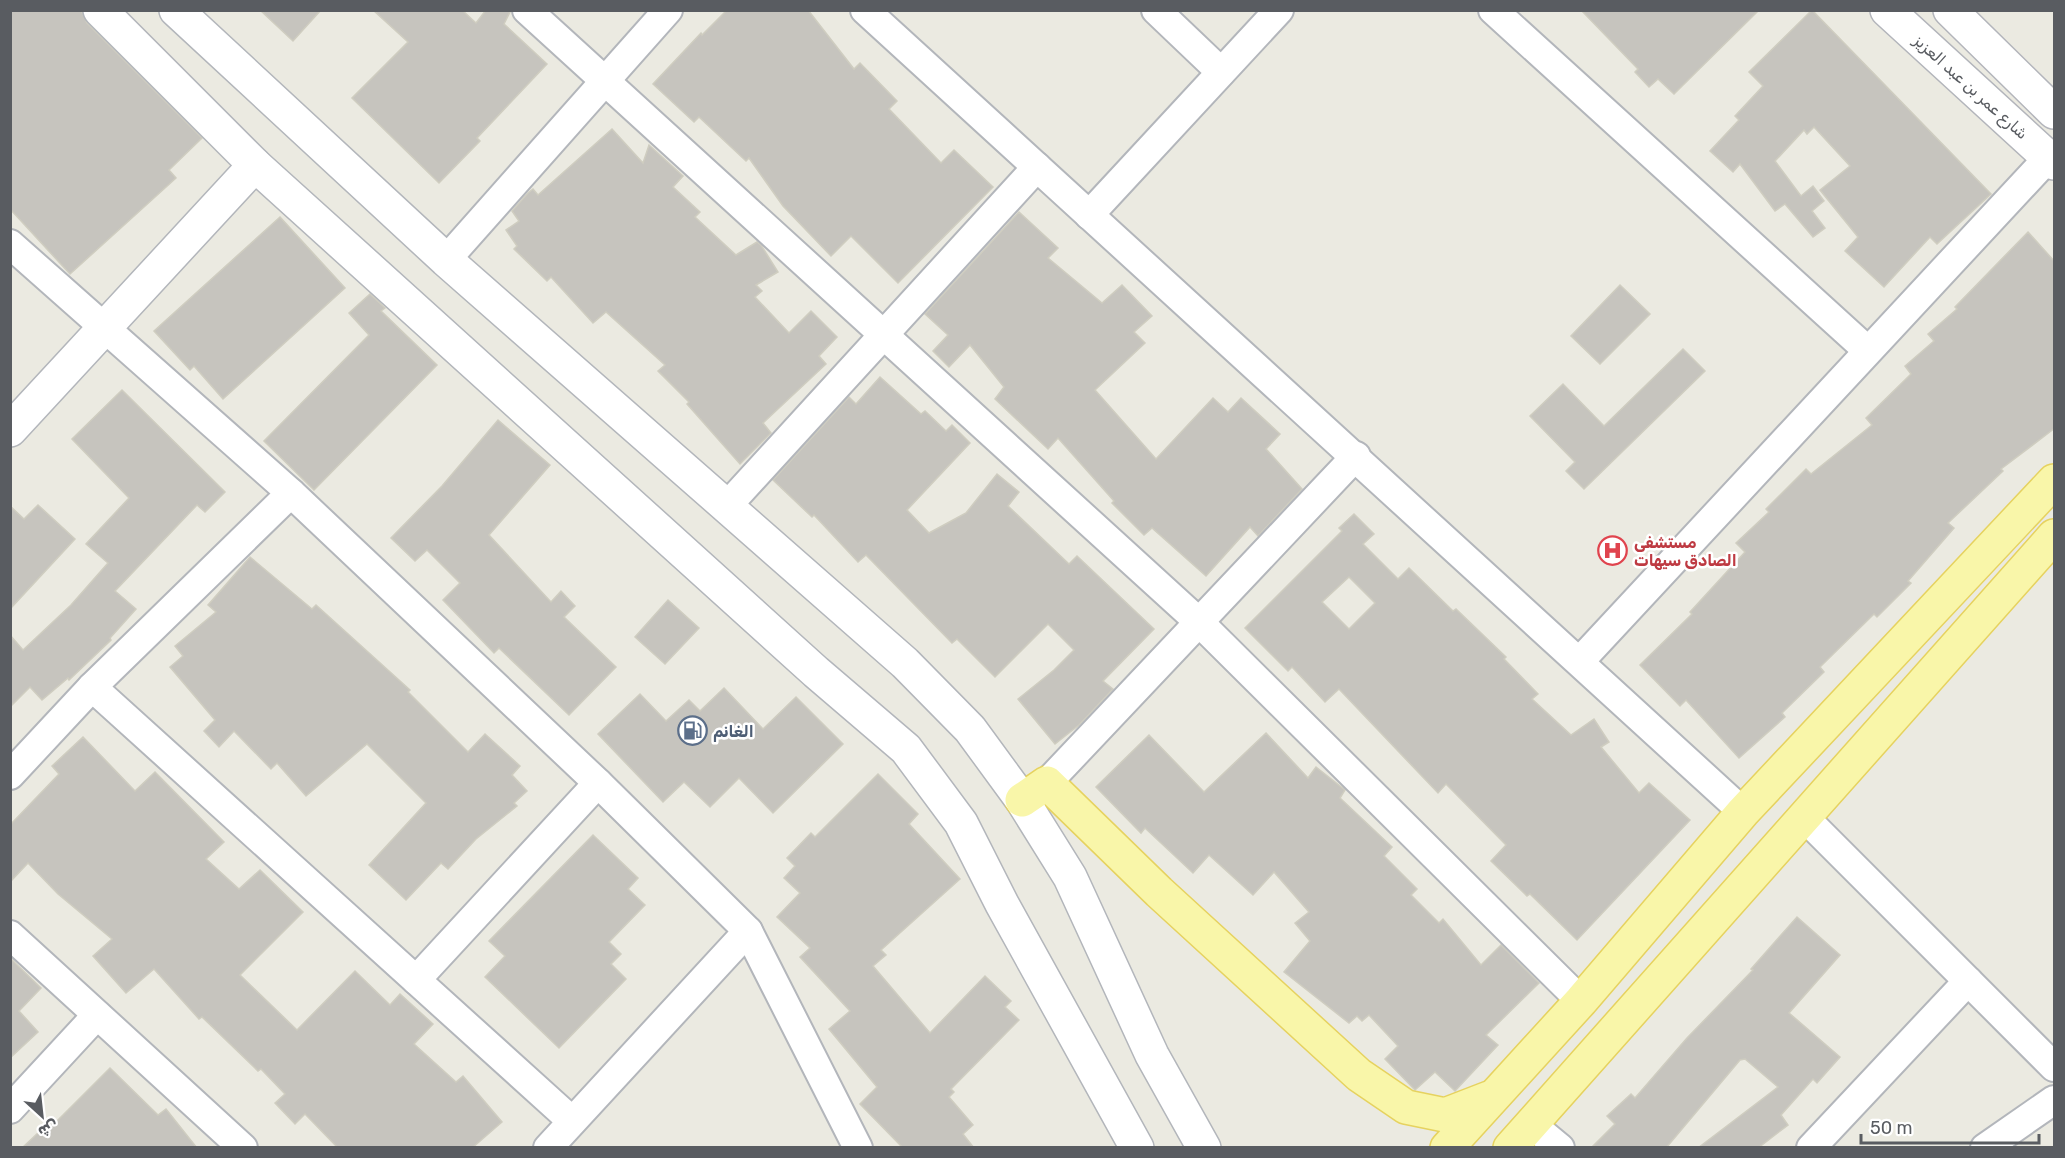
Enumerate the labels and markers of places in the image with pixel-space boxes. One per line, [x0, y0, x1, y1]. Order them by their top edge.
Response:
place label: مستشفى الصادق سيهات [1634, 533, 1737, 570]
hospital icon: مستشفى الصادق سيهات [1597, 535, 1629, 567]
fuel station icon: الغانم [676, 715, 708, 747]
place label: الغانم [713, 722, 754, 742]

